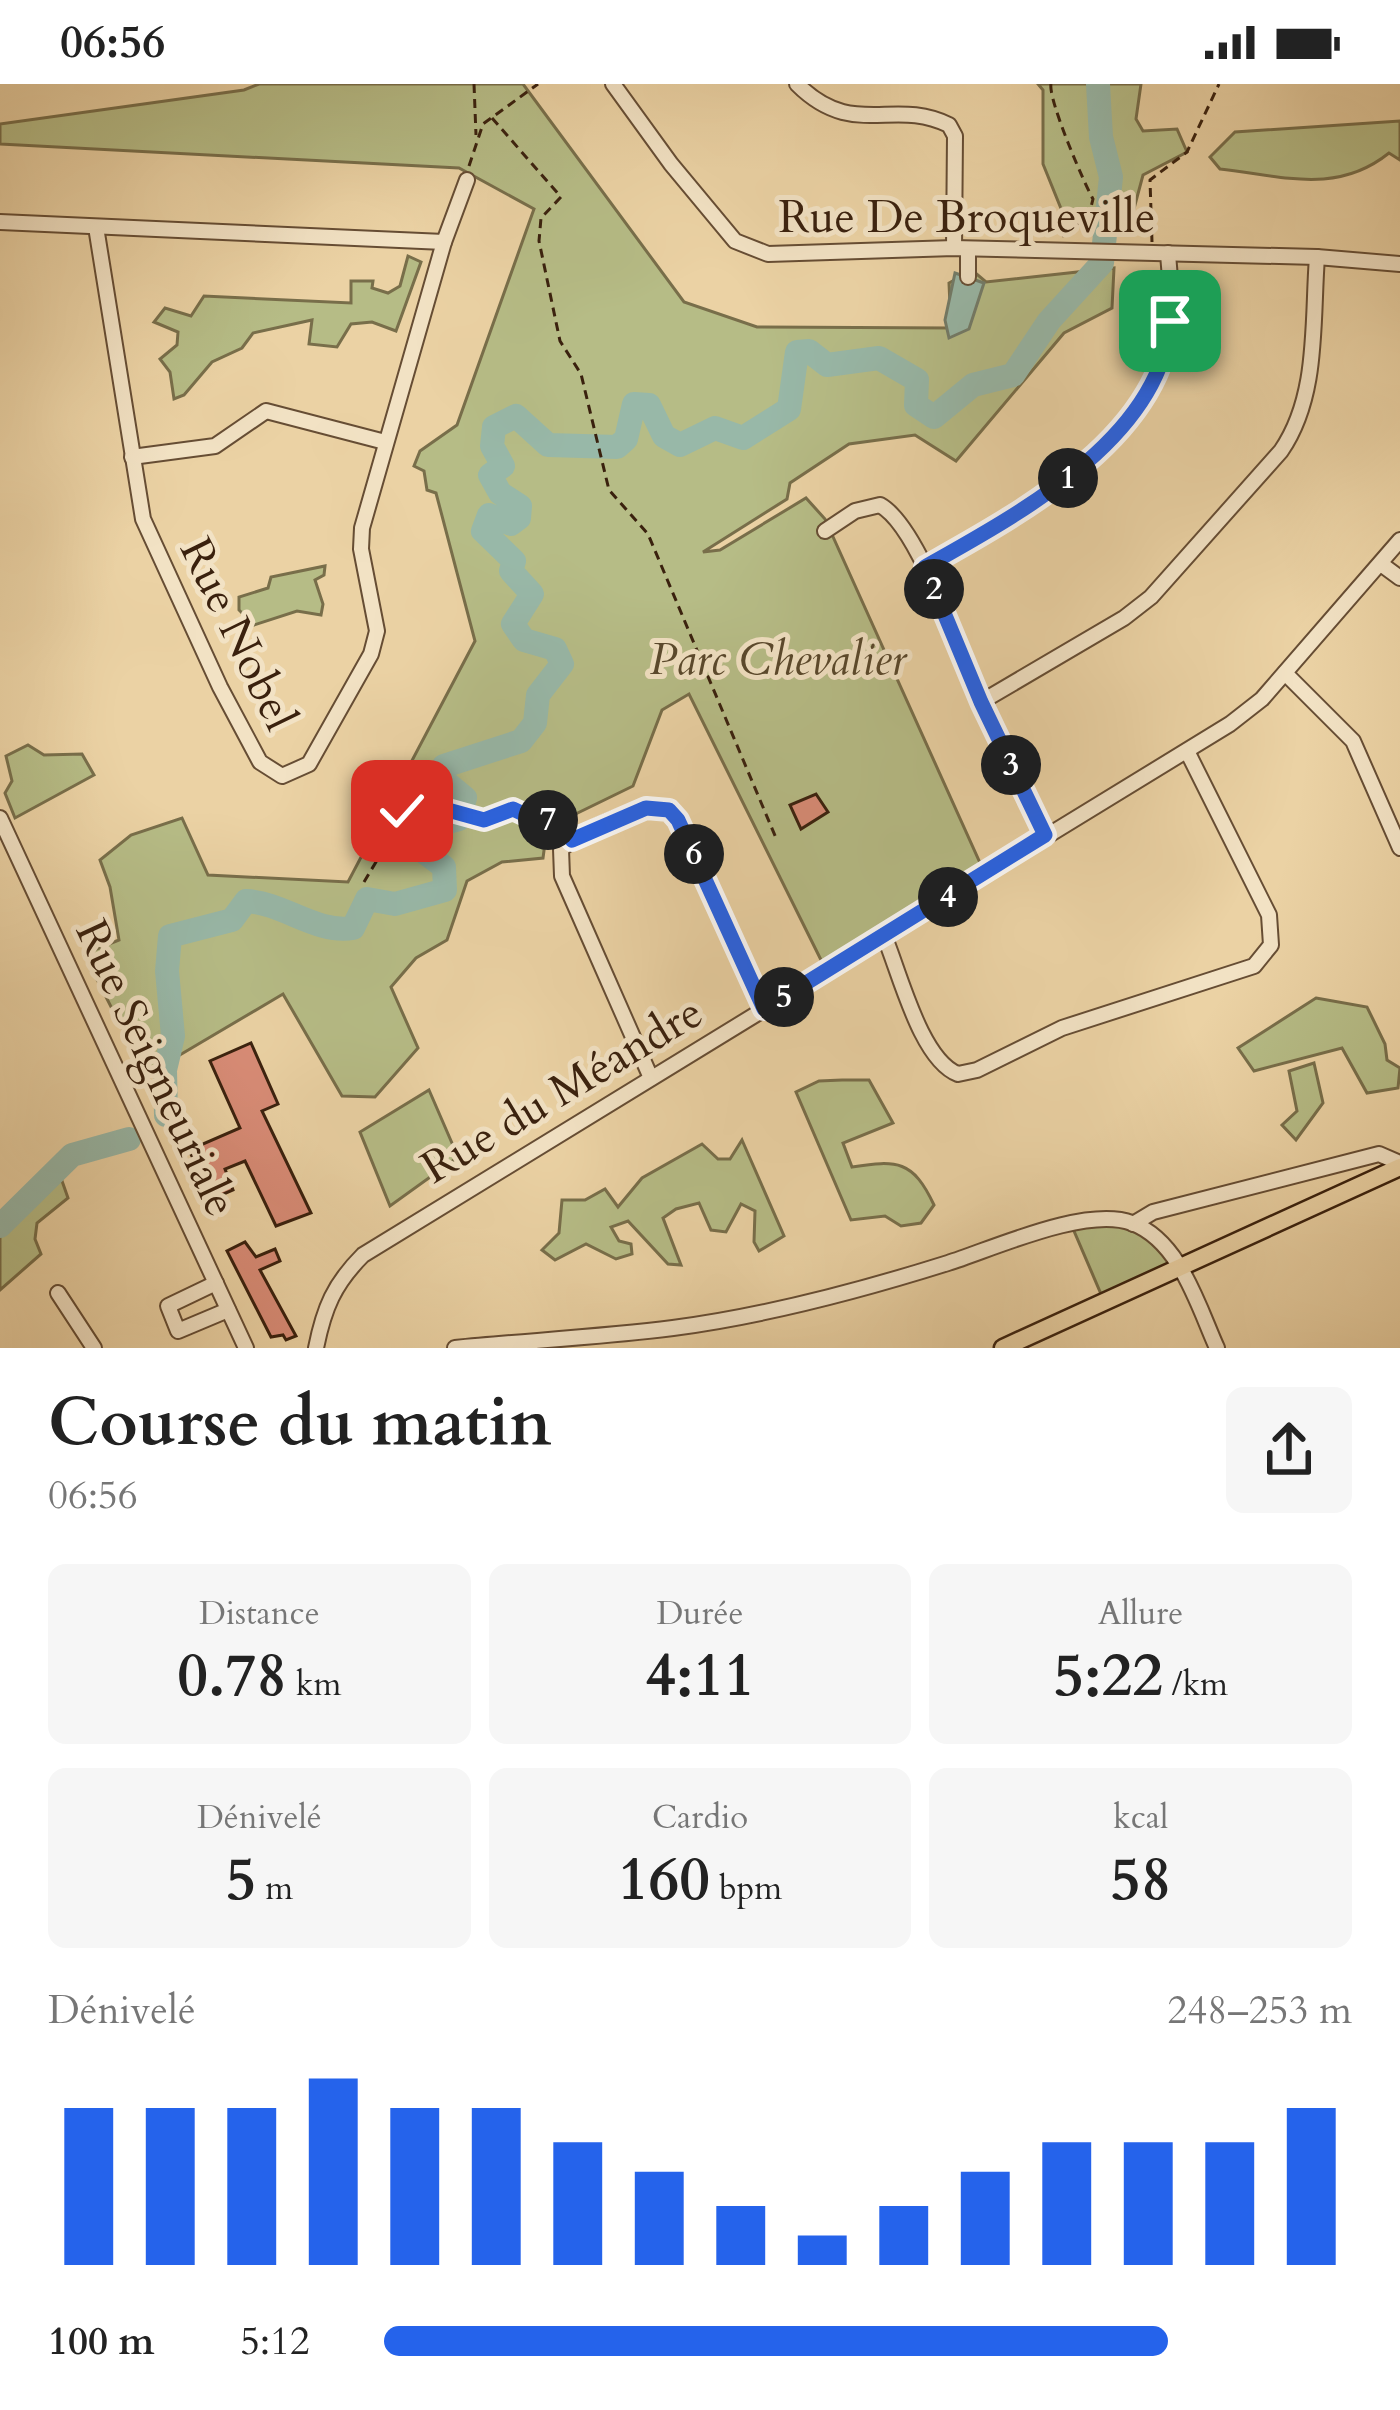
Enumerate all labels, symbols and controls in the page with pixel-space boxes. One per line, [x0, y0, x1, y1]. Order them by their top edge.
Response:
text: 06:56 [60, 12, 165, 73]
street label: Rue De Broqueville [779, 187, 1155, 248]
pin [1119, 270, 1221, 372]
icon: arrive [1137, 288, 1203, 354]
pin: 1 [1038, 448, 1098, 508]
text: 1 [1060, 455, 1076, 500]
street label: Rue Nobel [165, 528, 311, 740]
pin: 2 [904, 559, 964, 619]
text: 2 [926, 566, 942, 611]
park label: Parc Chevalier [650, 629, 908, 690]
pin: 3 [981, 735, 1041, 795]
text: 3 [1003, 742, 1019, 787]
pin [351, 760, 453, 862]
icon: check [369, 778, 435, 844]
pin: 7 [518, 790, 578, 850]
text: 7 [540, 797, 556, 842]
pin: 6 [664, 824, 724, 884]
text: 6 [686, 831, 702, 876]
pin: 4 [918, 867, 978, 927]
text: 4 [940, 874, 956, 919]
street label: Rue Seigneuriale [61, 910, 251, 1226]
pin: 5 [754, 967, 814, 1027]
text: 5 [776, 974, 792, 1019]
street label: Rue du Méandre [410, 982, 714, 1198]
text: Course du matin [48, 1379, 552, 1468]
button: share [1226, 1387, 1352, 1513]
text: 06:56 [48, 1469, 138, 1522]
text: Distance [199, 1591, 320, 1636]
text: Durée [657, 1591, 743, 1636]
text: Allure [1098, 1591, 1183, 1636]
text: 0.78 [177, 1636, 287, 1717]
text: 4:11 [645, 1636, 755, 1717]
text: 5:22 [1053, 1636, 1163, 1717]
text: km [287, 1662, 341, 1707]
text: /km [1163, 1662, 1228, 1707]
text: Dénivelé [197, 1795, 322, 1840]
text: Cardio [652, 1795, 748, 1840]
text: kcal [1113, 1795, 1168, 1840]
text: 5 [226, 1840, 256, 1921]
text: 160 [618, 1840, 710, 1921]
text: 58 [1110, 1840, 1171, 1921]
text: m [256, 1866, 293, 1911]
text: bpm [710, 1866, 782, 1911]
text: Dénivelé [48, 1984, 196, 2037]
text: 248–253 m [1167, 1984, 1352, 2037]
text: 100 m [48, 2315, 154, 2368]
text: 5:12 [240, 2315, 310, 2368]

